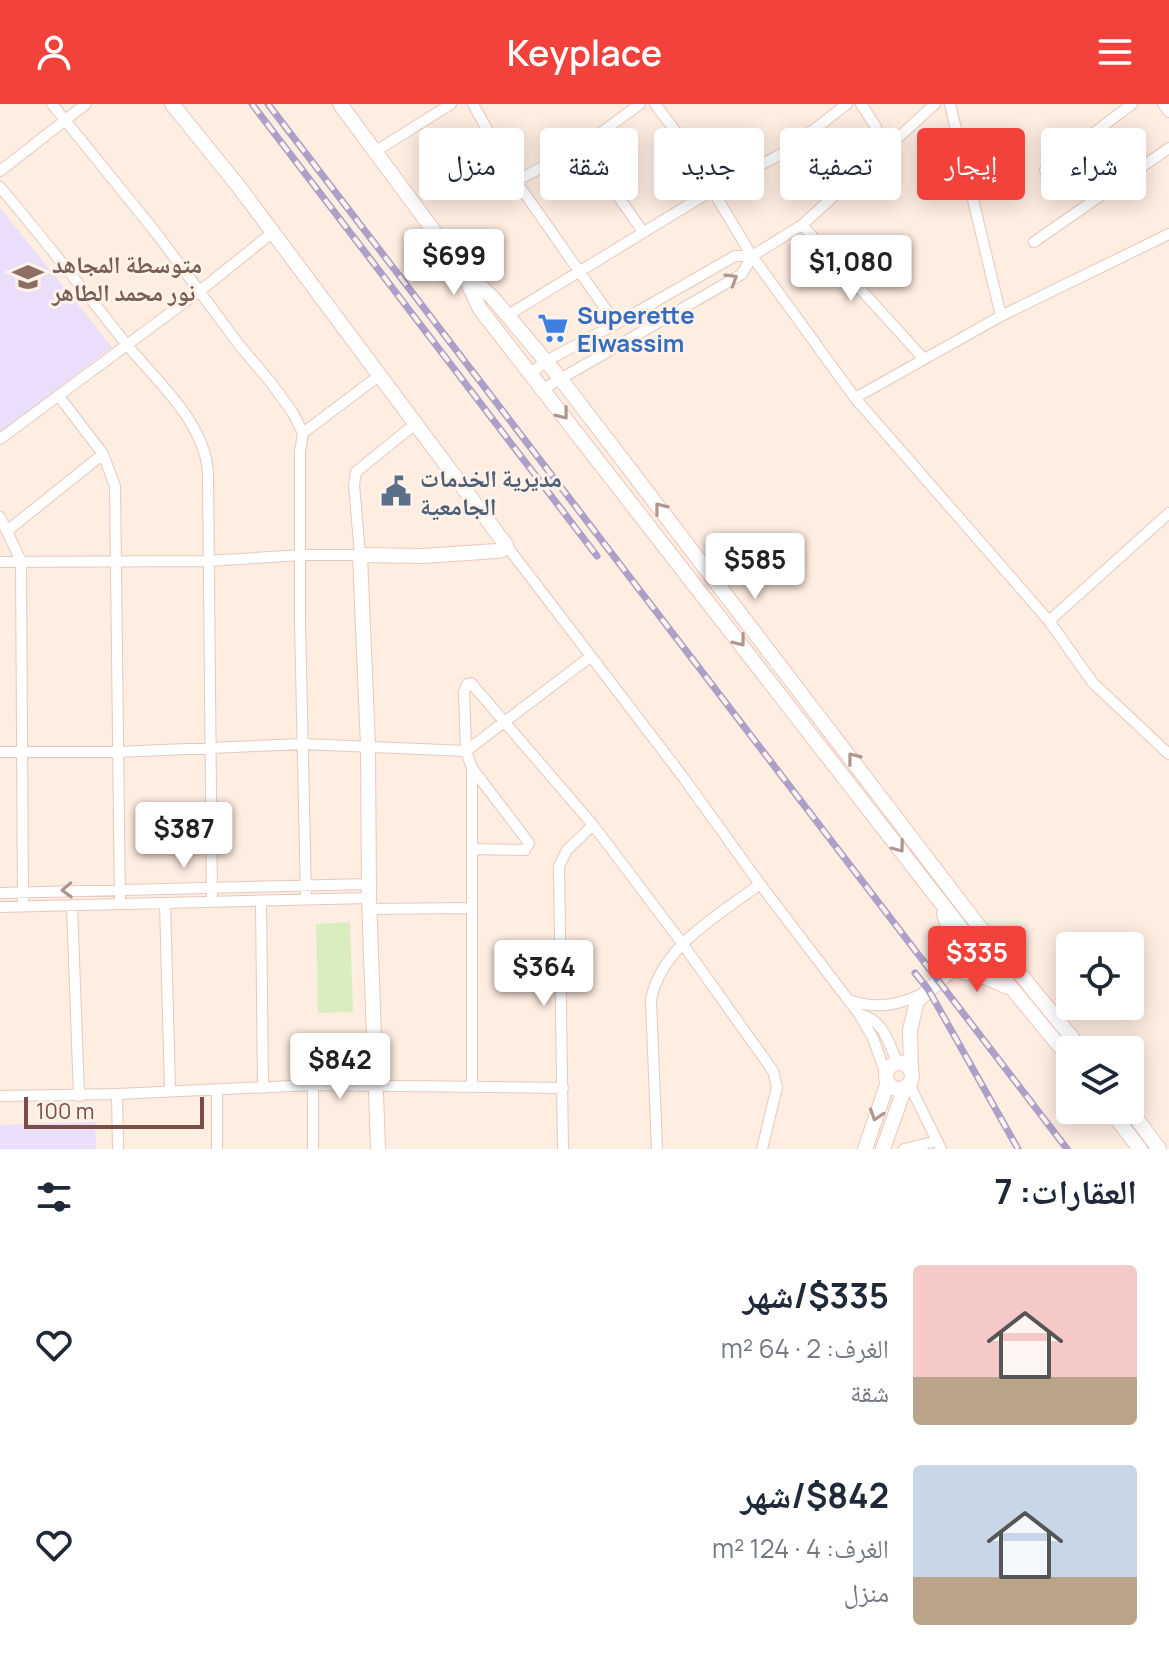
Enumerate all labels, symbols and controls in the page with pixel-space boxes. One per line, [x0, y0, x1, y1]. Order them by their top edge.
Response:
text: Keyplace [507, 28, 662, 77]
icon: person [32, 30, 76, 74]
icon: menu [1093, 30, 1137, 74]
chip: منزل [419, 128, 524, 200]
chip: شقة [540, 128, 638, 200]
chip: جديد [654, 128, 764, 200]
chip: تصفية [780, 128, 901, 200]
chip: إيجار [917, 128, 1025, 200]
chip: شراء [1041, 128, 1146, 200]
pin: $699 [407, 229, 501, 297]
pin: $1,080 [786, 235, 916, 303]
text: $699 [422, 237, 486, 273]
text: $1,080 [809, 243, 893, 279]
place label: متوسطة المجاهد نور محمد الطاهر [51, 247, 202, 308]
school or university icon: متوسطة المجاهد نور محمد الطاهر [11, 260, 45, 294]
one-way arrow [723, 274, 737, 289]
place label: Superette Elwassim [577, 298, 695, 359]
supermarket icon: Superette Elwassim [536, 311, 570, 345]
one-way arrow [553, 405, 568, 419]
place label: مديرية الخدمات الجامعية [420, 461, 562, 522]
public building icon: مديرية الخدمات الجامعية [379, 474, 413, 508]
one-way arrow [656, 502, 670, 517]
pin: $585 [708, 533, 802, 601]
text: $585 [724, 541, 786, 577]
one-way arrow [730, 632, 744, 647]
one-way arrow [849, 753, 863, 767]
pin: $387 [137, 802, 231, 870]
text: $387 [153, 810, 215, 846]
one-way arrow [890, 838, 904, 853]
one-way arrow [60, 881, 73, 898]
pin: $335 [930, 926, 1024, 994]
map controls [1056, 932, 1144, 1124]
button: locate [1056, 932, 1144, 1020]
text: $335 [946, 934, 1008, 970]
pin: $364 [497, 940, 591, 1008]
text: $364 [512, 948, 576, 984]
pin: $842 [293, 1033, 387, 1101]
button: layers [1056, 1036, 1144, 1124]
text: $842 [308, 1041, 372, 1077]
scale bar [24, 1093, 204, 1129]
text: 100 m [36, 1096, 94, 1126]
one-way arrow [870, 1108, 886, 1122]
text: العقارات: 7 [994, 1168, 1137, 1214]
icon: filters [32, 1175, 76, 1219]
text: $335/شهر [743, 1272, 889, 1318]
icon: home [977, 1297, 1073, 1393]
icon: heart [32, 1323, 76, 1367]
text: الغرف: 2 · 64 m² [721, 1330, 889, 1366]
text: شقة [850, 1374, 889, 1410]
text: $842/شهر [740, 1472, 889, 1518]
icon: home [977, 1497, 1073, 1593]
icon: heart [32, 1523, 76, 1567]
text: الغرف: 4 · 124 m² [712, 1530, 889, 1566]
text: منزل [844, 1574, 889, 1610]

